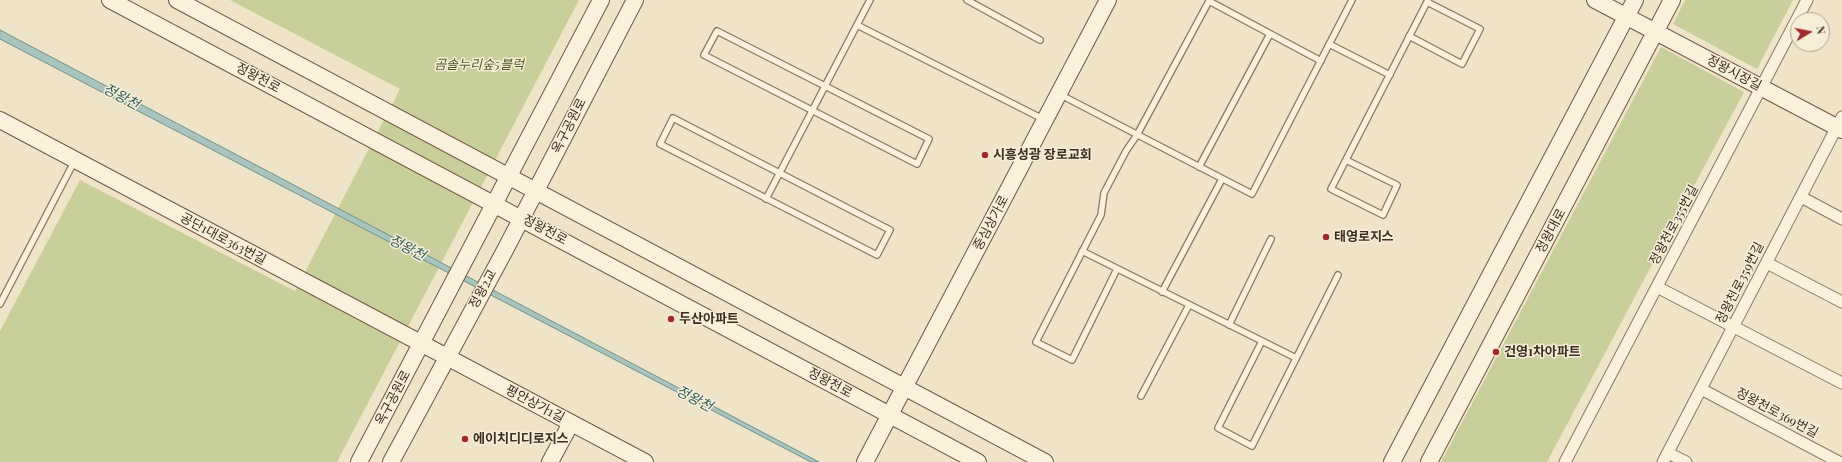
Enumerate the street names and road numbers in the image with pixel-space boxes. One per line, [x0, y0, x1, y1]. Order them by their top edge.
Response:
street label: 정왕시장길 [1704, 52, 1764, 94]
street label: 정왕천로 [233, 60, 283, 96]
street label: 옥구공원로 [548, 96, 590, 156]
street label: 정왕천로355번길 [1646, 182, 1702, 268]
street label: 중심상가로 [970, 193, 1012, 253]
street label: 정왕대로 [1533, 206, 1569, 256]
street label: 공단1대로363번길 [177, 210, 269, 268]
street label: 정왕천로 [520, 212, 570, 248]
street label: 정왕천로359번길 [1713, 240, 1767, 326]
street label: 정왕2교 [466, 267, 500, 311]
street label: 정왕천로 [805, 365, 855, 401]
street label: 옥구공원로 [372, 368, 414, 428]
street label: 평안상가1길 [503, 382, 567, 426]
street label: 정왕천로369번길 [1733, 385, 1821, 441]

